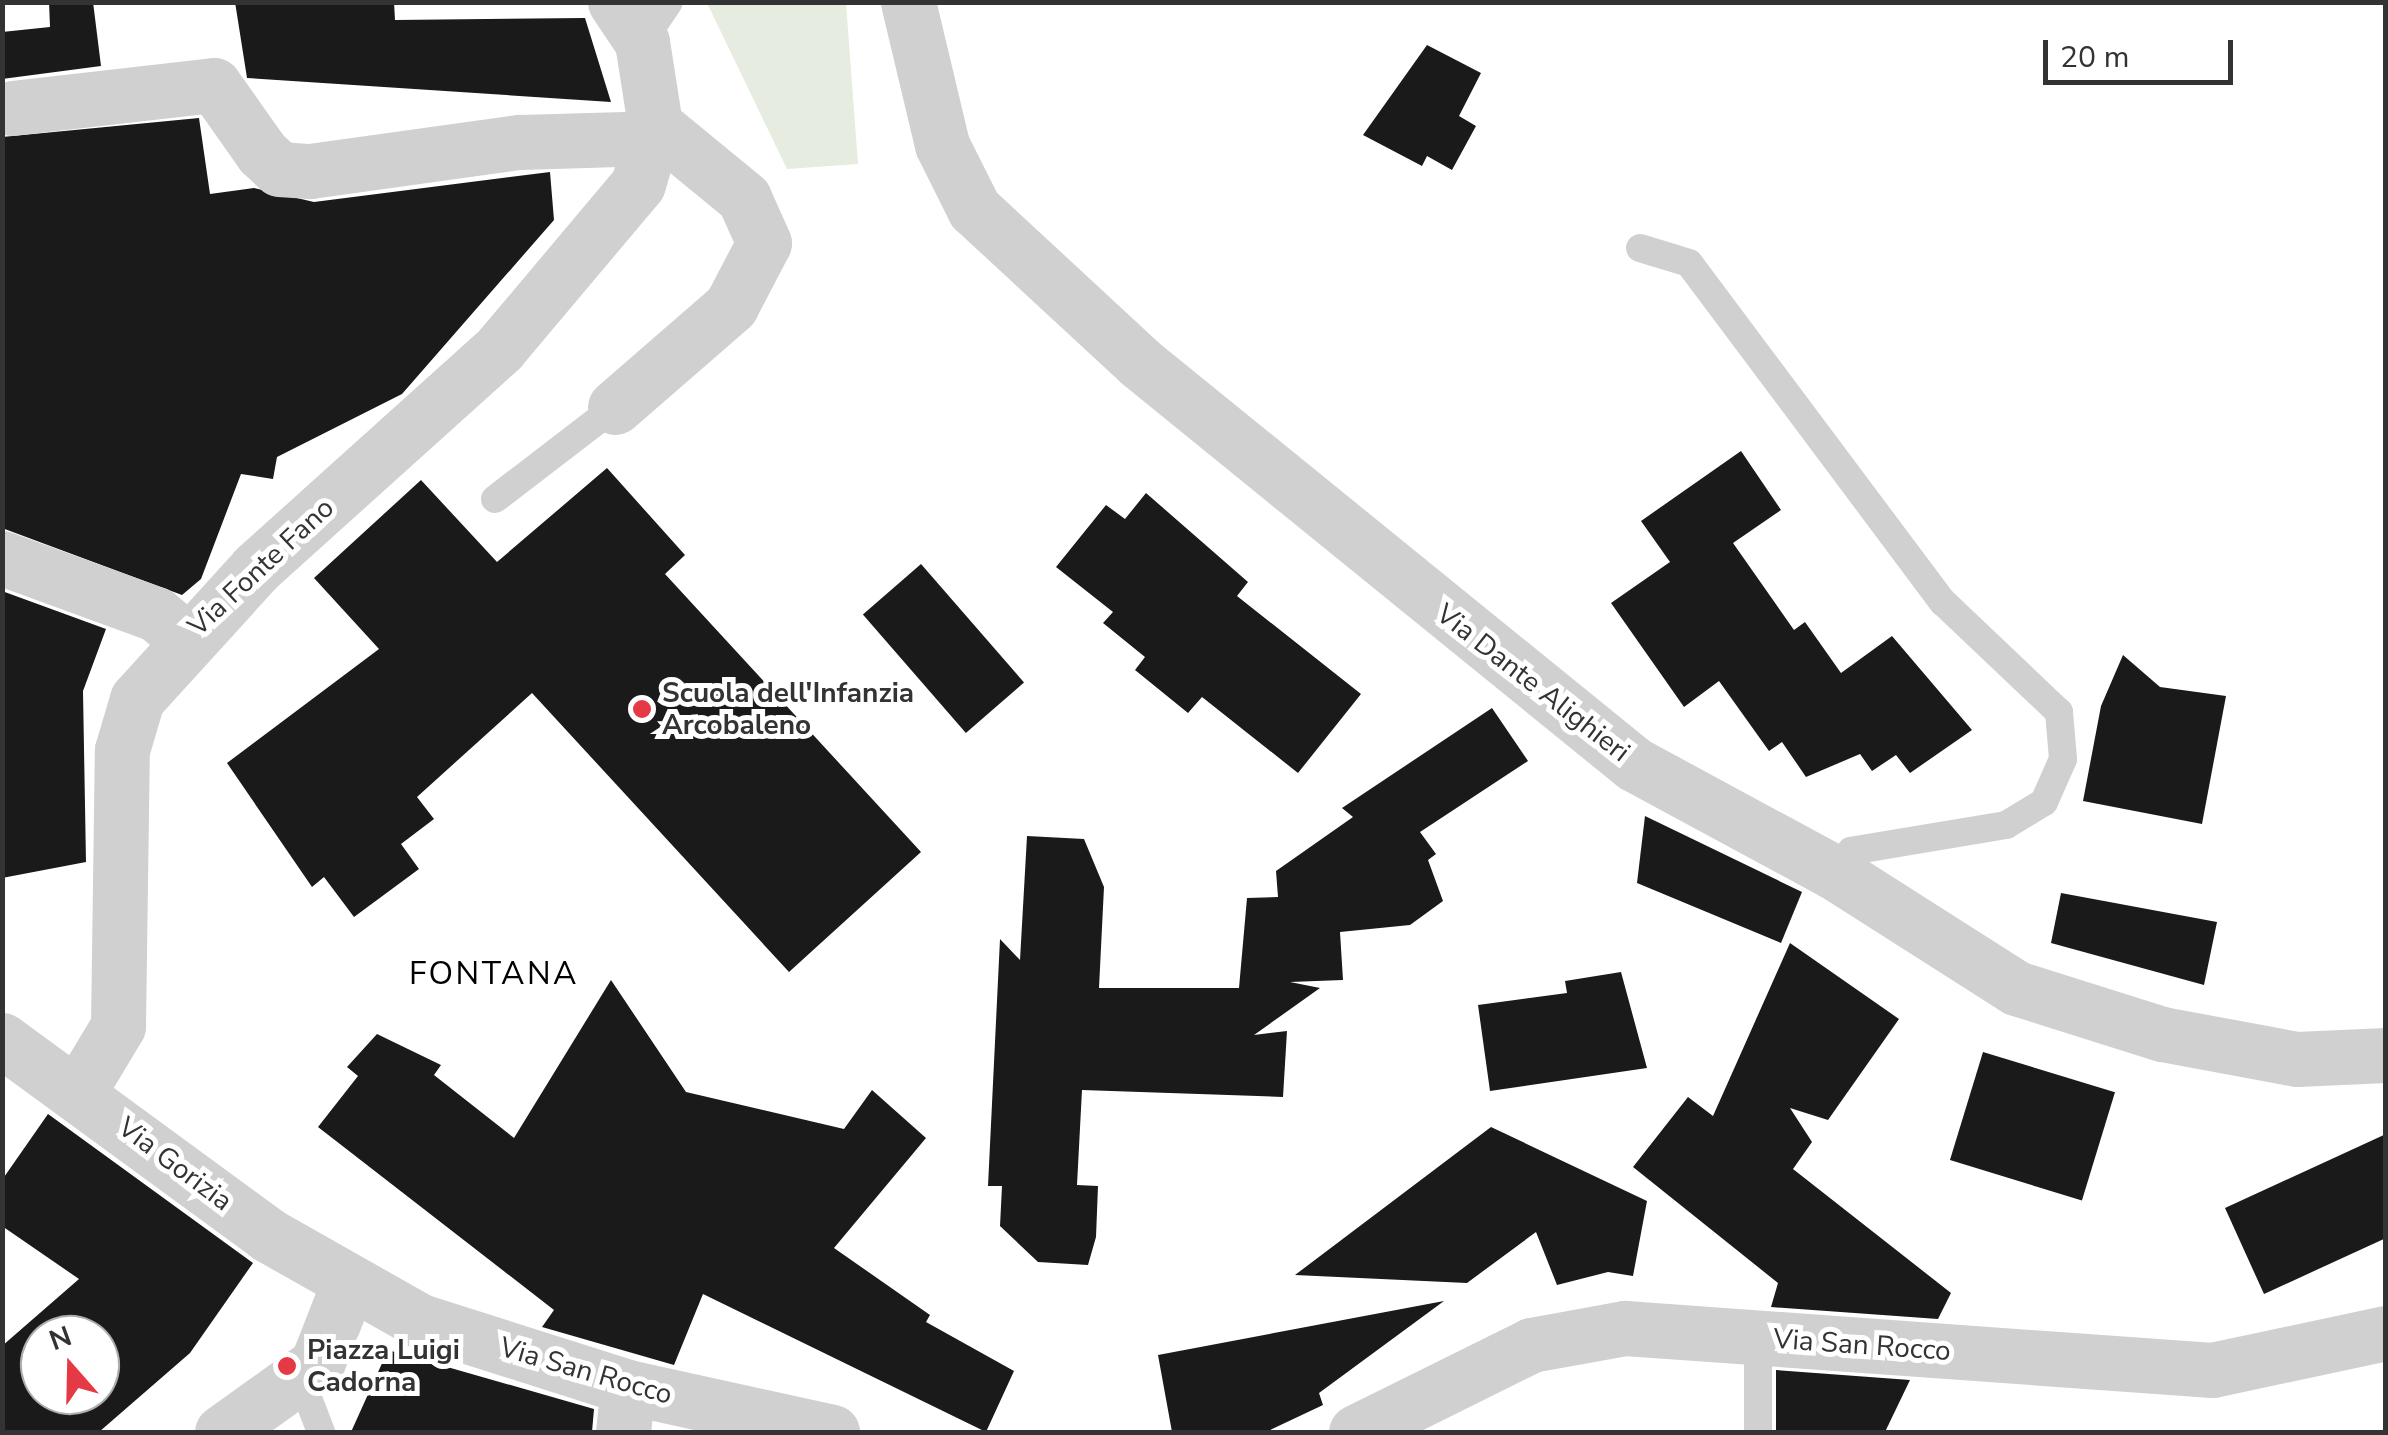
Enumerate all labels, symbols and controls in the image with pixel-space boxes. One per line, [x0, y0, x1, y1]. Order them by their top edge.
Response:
scale bar [2048, 20, 2238, 82]
text: 20 m [2060, 37, 2129, 78]
street label: Via Fonte Fano [181, 491, 341, 643]
street label: Via Dante Alighieri [1429, 597, 1637, 769]
place label: Scuola dell'Infanzia Arcobaleno [662, 676, 914, 742]
marker: Scuola dell'Infanzia Arcobaleno [631, 698, 653, 720]
district label: FONTANA [409, 955, 579, 993]
street label: Via Gorizia [111, 1110, 239, 1218]
north arrow [20, 1315, 120, 1415]
text: N [44, 1317, 77, 1360]
street label: Via San Rocco [1772, 1322, 1952, 1368]
street label: Via San Rocco [496, 1330, 676, 1412]
place label: Piazza Luigi Cadorna [307, 1333, 460, 1399]
marker: Piazza Luigi Cadorna [276, 1355, 298, 1377]

